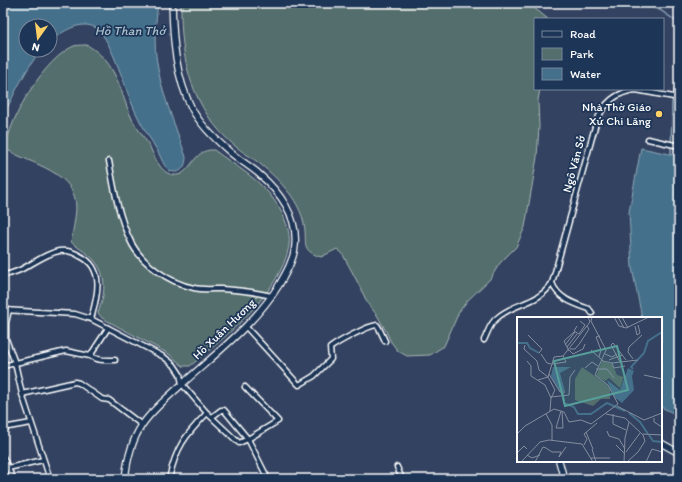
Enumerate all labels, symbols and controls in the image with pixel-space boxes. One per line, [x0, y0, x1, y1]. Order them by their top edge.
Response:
north arrow [18, 18, 58, 58]
legend [534, 18, 664, 90]
water label: Hồ Than Thở [95, 23, 168, 38]
text: Road [570, 27, 596, 41]
text: N [31, 40, 41, 54]
text: Park [570, 47, 594, 61]
text: Water [570, 67, 601, 81]
place label: Nhà Thờ Giáo Xứ Chi Lăng [582, 100, 652, 128]
marker: Nhà Thờ Giáo Xứ Chi Lăng [654, 109, 664, 119]
street label: Ngô Văn Sở [560, 133, 589, 194]
street label: Hồ Xuân Hương [190, 295, 259, 362]
inset map [517, 317, 662, 462]

